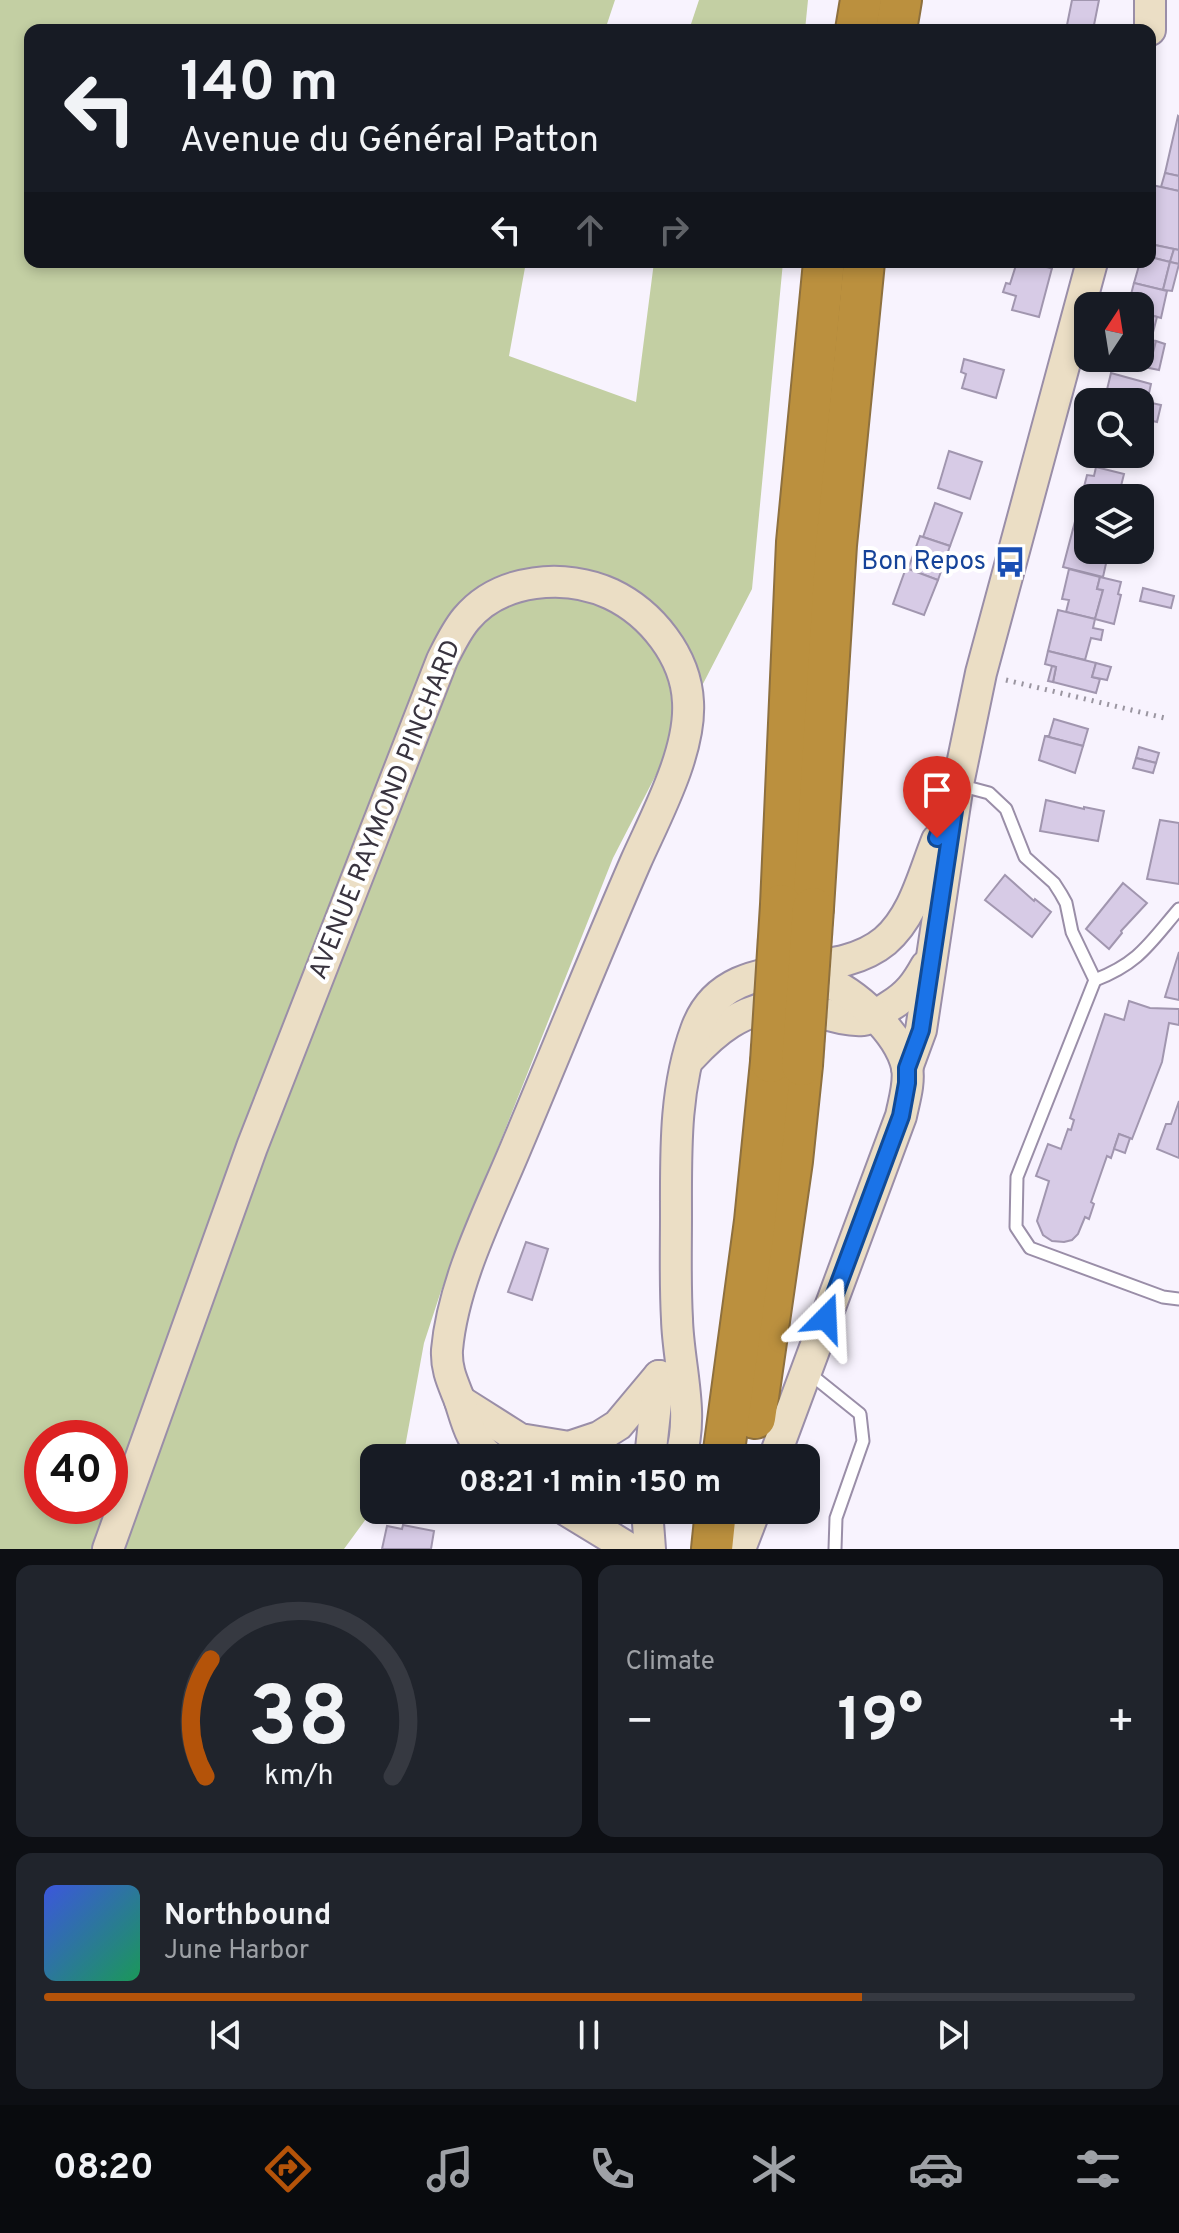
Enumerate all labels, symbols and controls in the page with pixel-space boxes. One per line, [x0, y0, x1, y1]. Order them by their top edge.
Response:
text: 140 m [180, 50, 338, 120]
icon: left [48, 56, 152, 160]
text: Avenue du Général Patton [180, 119, 599, 165]
icon: left [484, 208, 528, 252]
icon: ahead [568, 208, 612, 252]
icon: right [652, 208, 696, 252]
north arrow [1074, 292, 1154, 372]
map controls [1074, 292, 1154, 564]
button: search [1074, 388, 1154, 468]
button: layers [1074, 484, 1154, 564]
bus stop icon: Bon Repos [993, 545, 1027, 579]
place label: Bon Repos [861, 546, 986, 579]
street label: AVENUE RAYMOND PINCHARD [303, 635, 469, 985]
pin [903, 756, 971, 838]
icon: arrive [915, 768, 959, 812]
position arrow [784, 1276, 868, 1360]
speed limit sign: 40 [24, 1420, 128, 1524]
text: 08:21 · 1 min · 150 m [459, 1465, 721, 1502]
text: Climate [626, 1646, 715, 1679]
text: 38 [248, 1670, 350, 1775]
text: 19° [837, 1686, 923, 1762]
text: − [626, 1696, 654, 1752]
text: + [1107, 1696, 1135, 1752]
text: km/h [264, 1759, 333, 1795]
text: Northbound [164, 1898, 331, 1935]
text: June Harbor [164, 1935, 309, 1968]
icon: previous [204, 2013, 248, 2057]
icon: pause [567, 2013, 611, 2057]
icon: next [931, 2013, 975, 2057]
icon: directions [260, 2141, 316, 2197]
icon: music [422, 2141, 478, 2197]
icon: phone [584, 2141, 640, 2197]
icon: climate [746, 2141, 802, 2197]
icon: car [908, 2141, 964, 2197]
icon: filters [1070, 2141, 1126, 2197]
text: 08:20 [53, 2146, 154, 2192]

